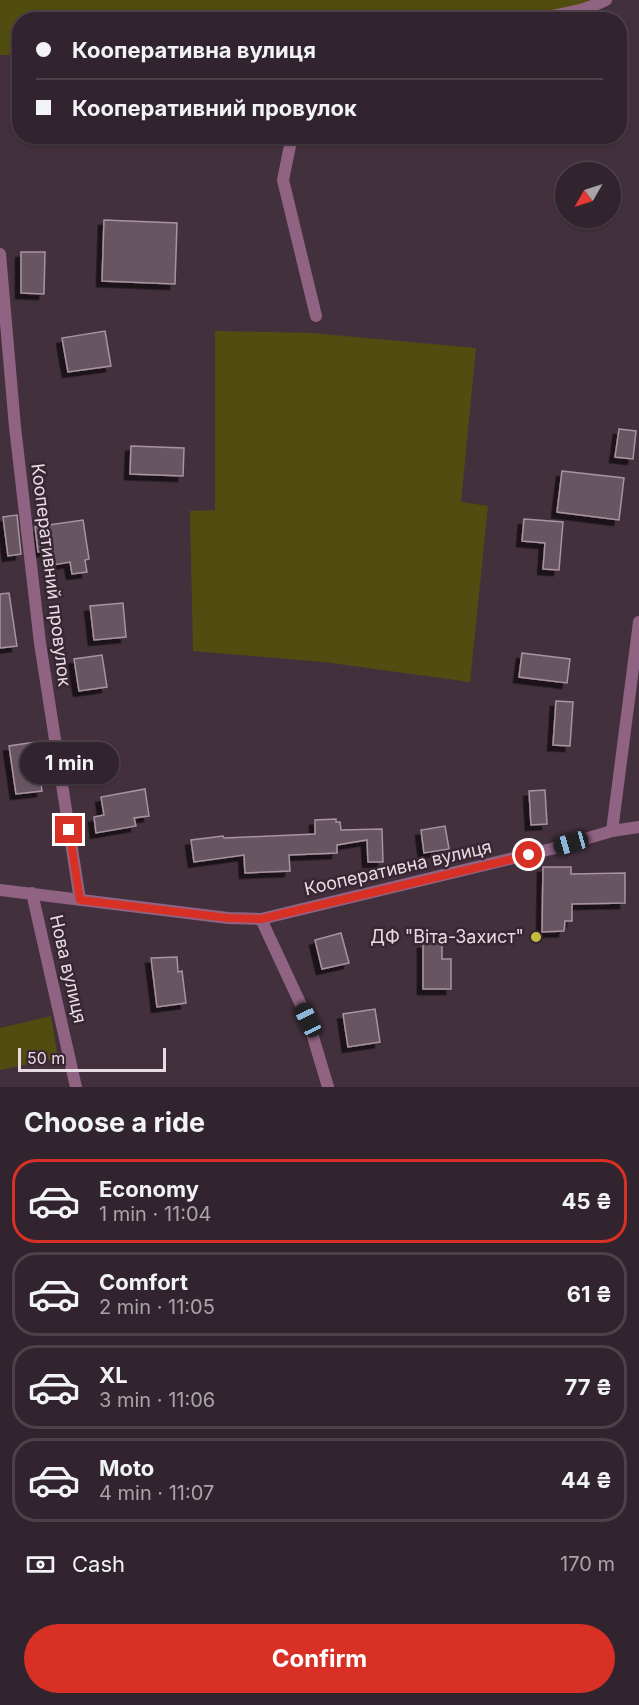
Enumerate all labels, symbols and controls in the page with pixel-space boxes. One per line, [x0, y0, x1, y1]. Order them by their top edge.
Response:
text: Кооперативна вулиця [72, 37, 316, 63]
text: Кооперативний провулок [72, 95, 357, 121]
north arrow [555, 162, 621, 228]
map controls [555, 162, 621, 228]
street label: Кооперативний провулок [27, 462, 76, 688]
callout: 1 min [20, 743, 118, 785]
text: 1 min [45, 751, 94, 775]
route end [55, 816, 82, 843]
car [551, 829, 591, 857]
street label: Кооперативна вулиця [302, 836, 494, 899]
route start [515, 841, 542, 868]
street label: Нова вулиця [46, 913, 91, 1025]
place label: ДФ "Віта-Захист" [370, 926, 524, 947]
marker: ДФ "Віта-Захист" [529, 930, 543, 944]
car [292, 1000, 324, 1040]
scale bar [18, 1045, 166, 1072]
text: 50 m [27, 1048, 65, 1068]
text: Choose a ride [24, 1106, 205, 1139]
icon: car [27, 1174, 81, 1228]
text: Economy [99, 1176, 199, 1202]
text: 45 ₴ [562, 1188, 612, 1214]
text: 1 min · 11:04 [99, 1202, 212, 1226]
icon: car [27, 1267, 81, 1321]
text: Comfort [99, 1269, 188, 1295]
text: 61 ₴ [567, 1281, 612, 1307]
text: 2 min · 11:05 [99, 1295, 215, 1319]
icon: car [27, 1360, 81, 1414]
text: XL [99, 1362, 128, 1388]
text: 77 ₴ [565, 1374, 612, 1400]
text: 3 min · 11:06 [99, 1388, 215, 1412]
icon: car [27, 1453, 81, 1507]
text: Moto [99, 1455, 154, 1481]
text: 44 ₴ [561, 1467, 612, 1493]
text: 4 min · 11:07 [99, 1481, 214, 1505]
icon: cash [24, 1548, 57, 1581]
text: Cash [72, 1551, 125, 1577]
text: 170 m [560, 1552, 615, 1576]
button: Confirm [24, 1624, 615, 1693]

